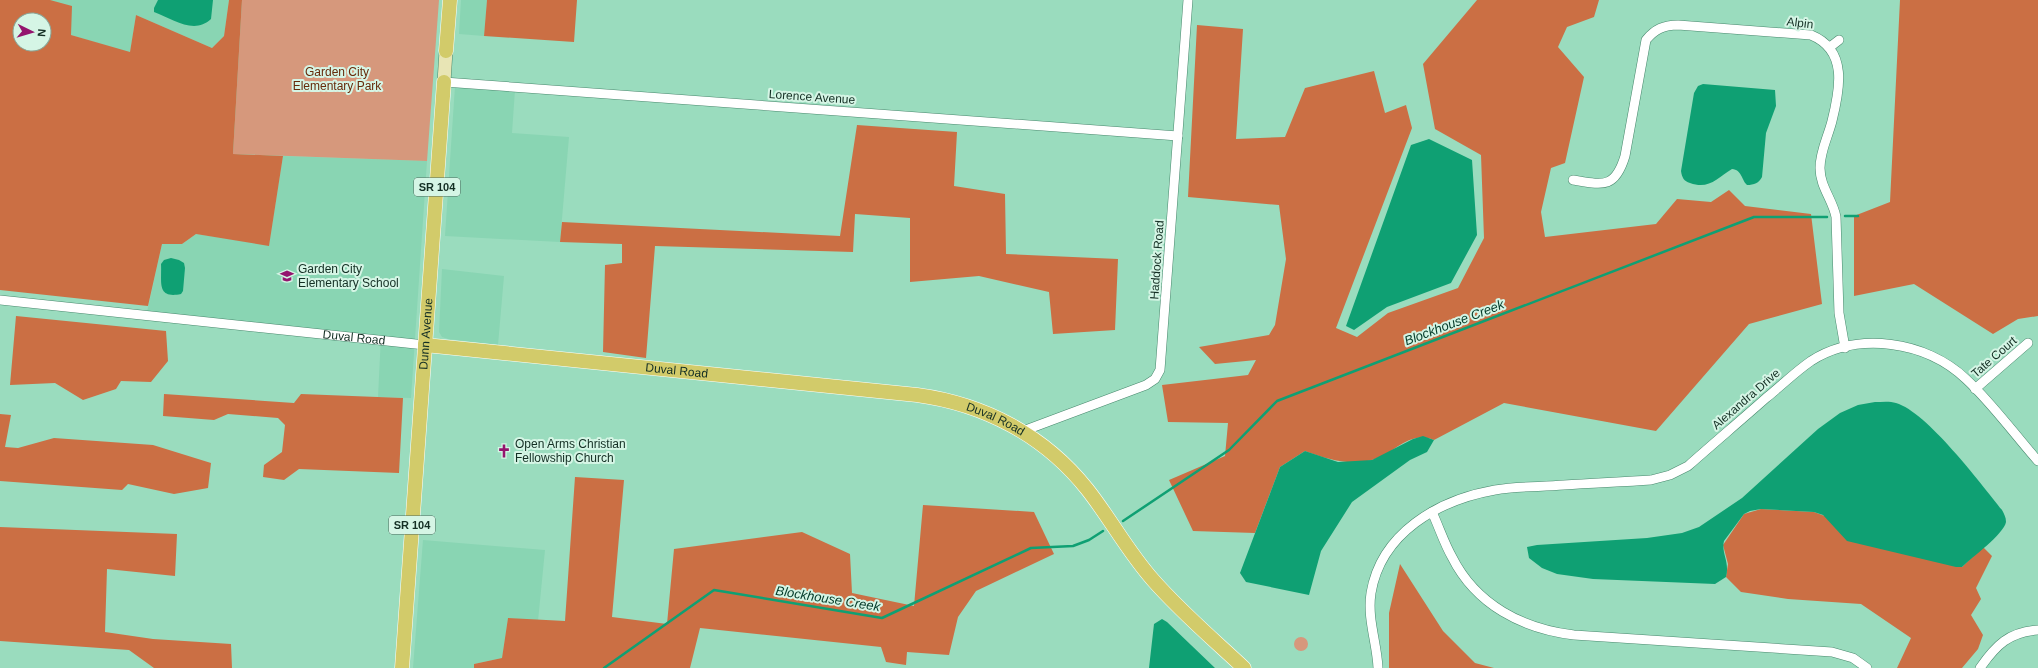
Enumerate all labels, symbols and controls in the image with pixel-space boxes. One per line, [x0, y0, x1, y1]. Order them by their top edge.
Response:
north arrow [12, 12, 52, 52]
street label: Alpin [1786, 14, 1814, 32]
text: N [36, 28, 48, 37]
park label: Garden City Elementary Park [293, 65, 382, 93]
street label: Lorence Avenue [768, 87, 856, 107]
road number: SR 104 [414, 178, 460, 196]
street label: Haddock Road [1147, 220, 1167, 300]
place label: Garden City Elementary School [298, 262, 399, 290]
school or university icon: Garden City Elementary School [279, 268, 295, 284]
water label: Blockhouse Creek [1402, 296, 1508, 348]
street label: Dunn Avenue [416, 297, 436, 370]
street label: Duval Road [322, 327, 386, 348]
street label: Tate Court [1969, 333, 2020, 380]
street label: Duval Road [645, 360, 709, 381]
street label: Alexandra Drive [1709, 366, 1783, 432]
street label: Duval Road [965, 400, 1027, 438]
place label: Open Arms Christian Fellowship Church [515, 437, 626, 465]
church icon: Open Arms Christian Fellowship Church [496, 443, 512, 459]
road number: SR 104 [389, 516, 435, 534]
water label: Blockhouse Creek [775, 583, 883, 614]

